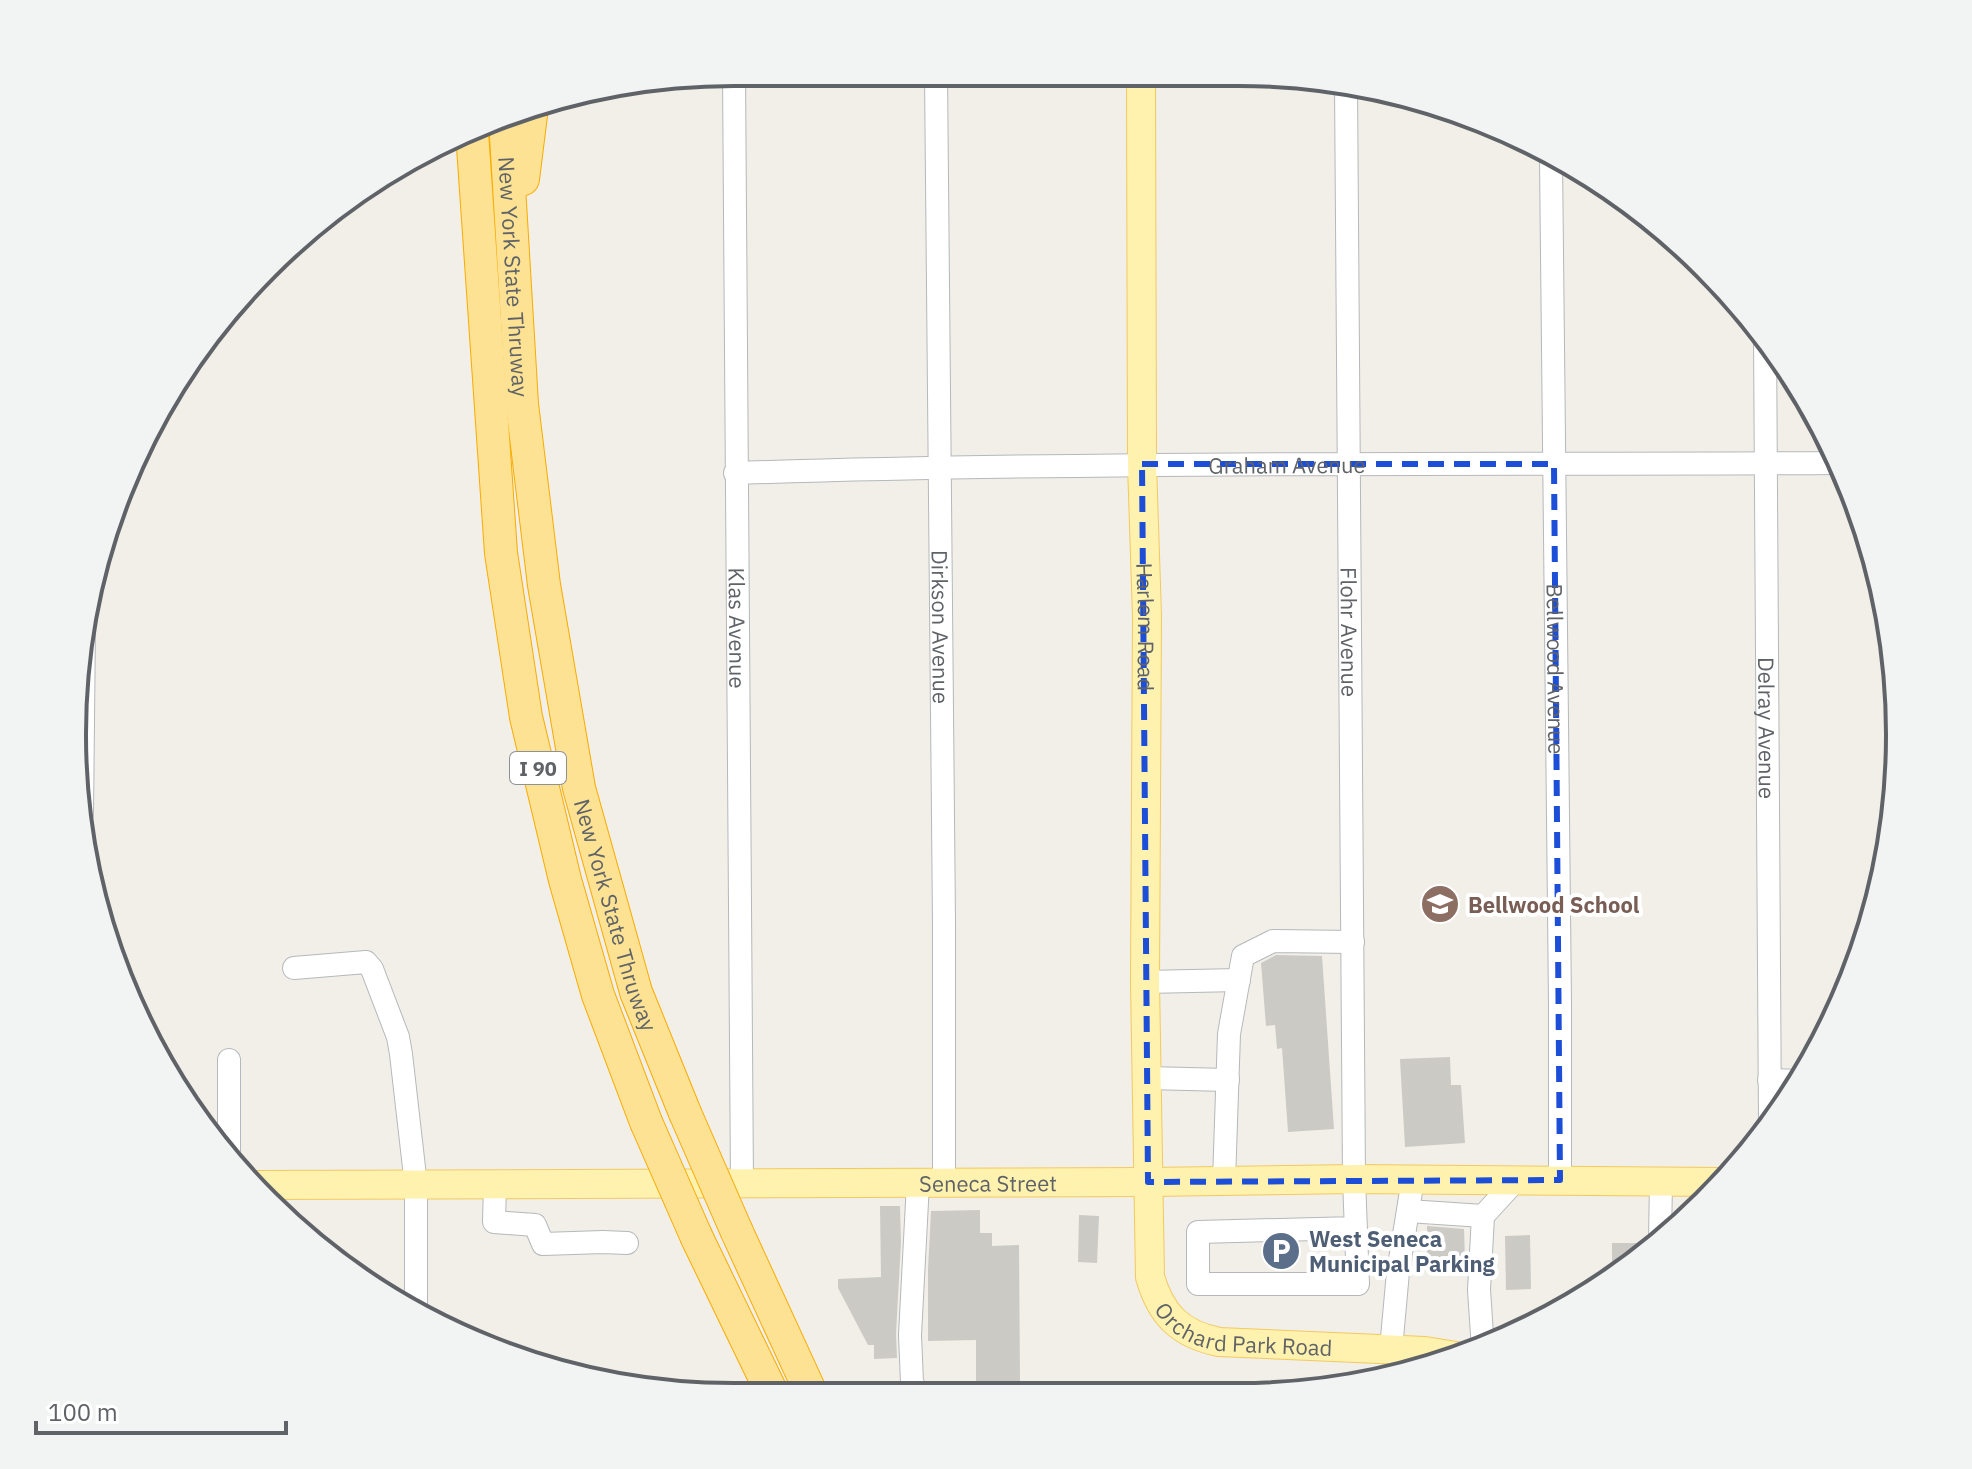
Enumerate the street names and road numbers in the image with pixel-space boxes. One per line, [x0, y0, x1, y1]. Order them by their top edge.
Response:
street label: New York State Thruway [493, 156, 536, 398]
street label: Graham Avenue [1208, 449, 1366, 479]
street label: Dirkson Avenue [926, 550, 956, 704]
street label: Harlem Road [1131, 562, 1161, 691]
street label: Klas Avenue [723, 567, 753, 689]
street label: Flohr Avenue [1335, 567, 1365, 697]
street label: Bellwood Avenue [1541, 583, 1572, 755]
street label: Delray Avenue [1753, 657, 1782, 799]
road number: I 90 [510, 752, 566, 784]
street label: New York State Thruway [568, 795, 665, 1035]
street label: Seneca Street [919, 1168, 1057, 1197]
street label: Orchard Park Road [1149, 1296, 1333, 1361]

